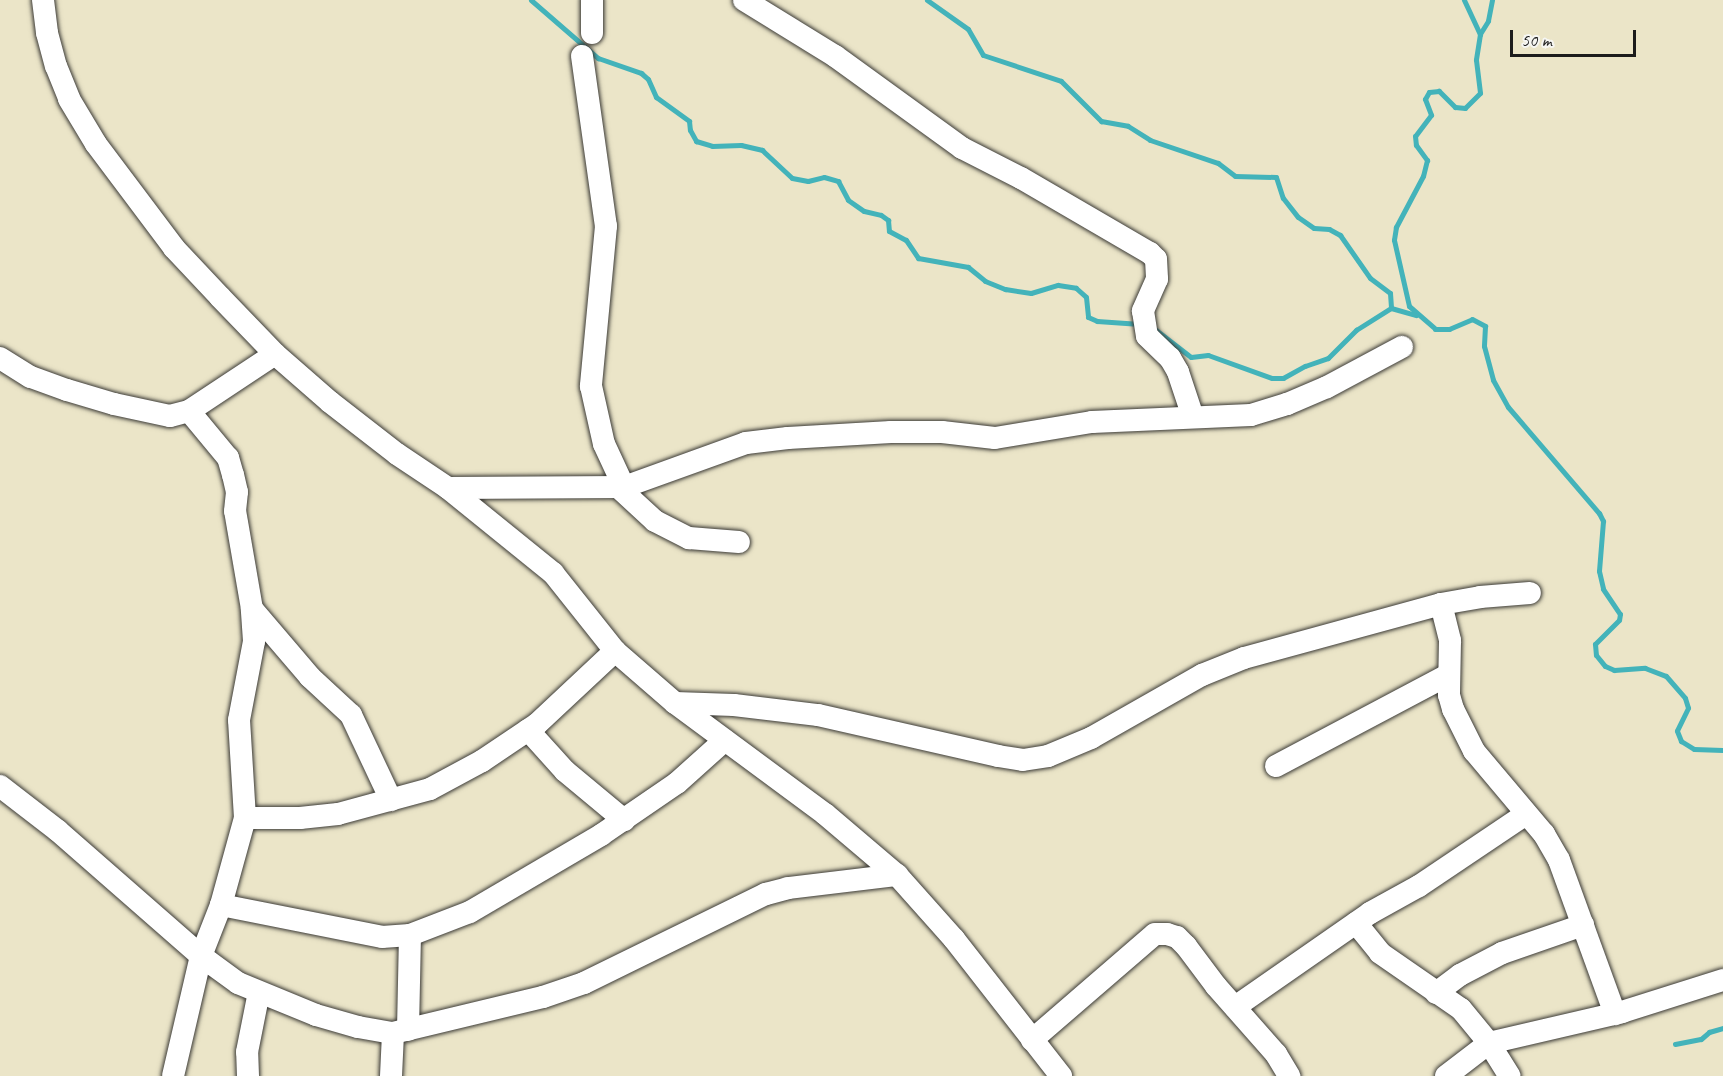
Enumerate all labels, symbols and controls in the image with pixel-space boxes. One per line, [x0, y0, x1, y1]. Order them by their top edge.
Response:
scale bar [1513, 18, 1639, 56]
text: 50 m [1521, 29, 1552, 51]

